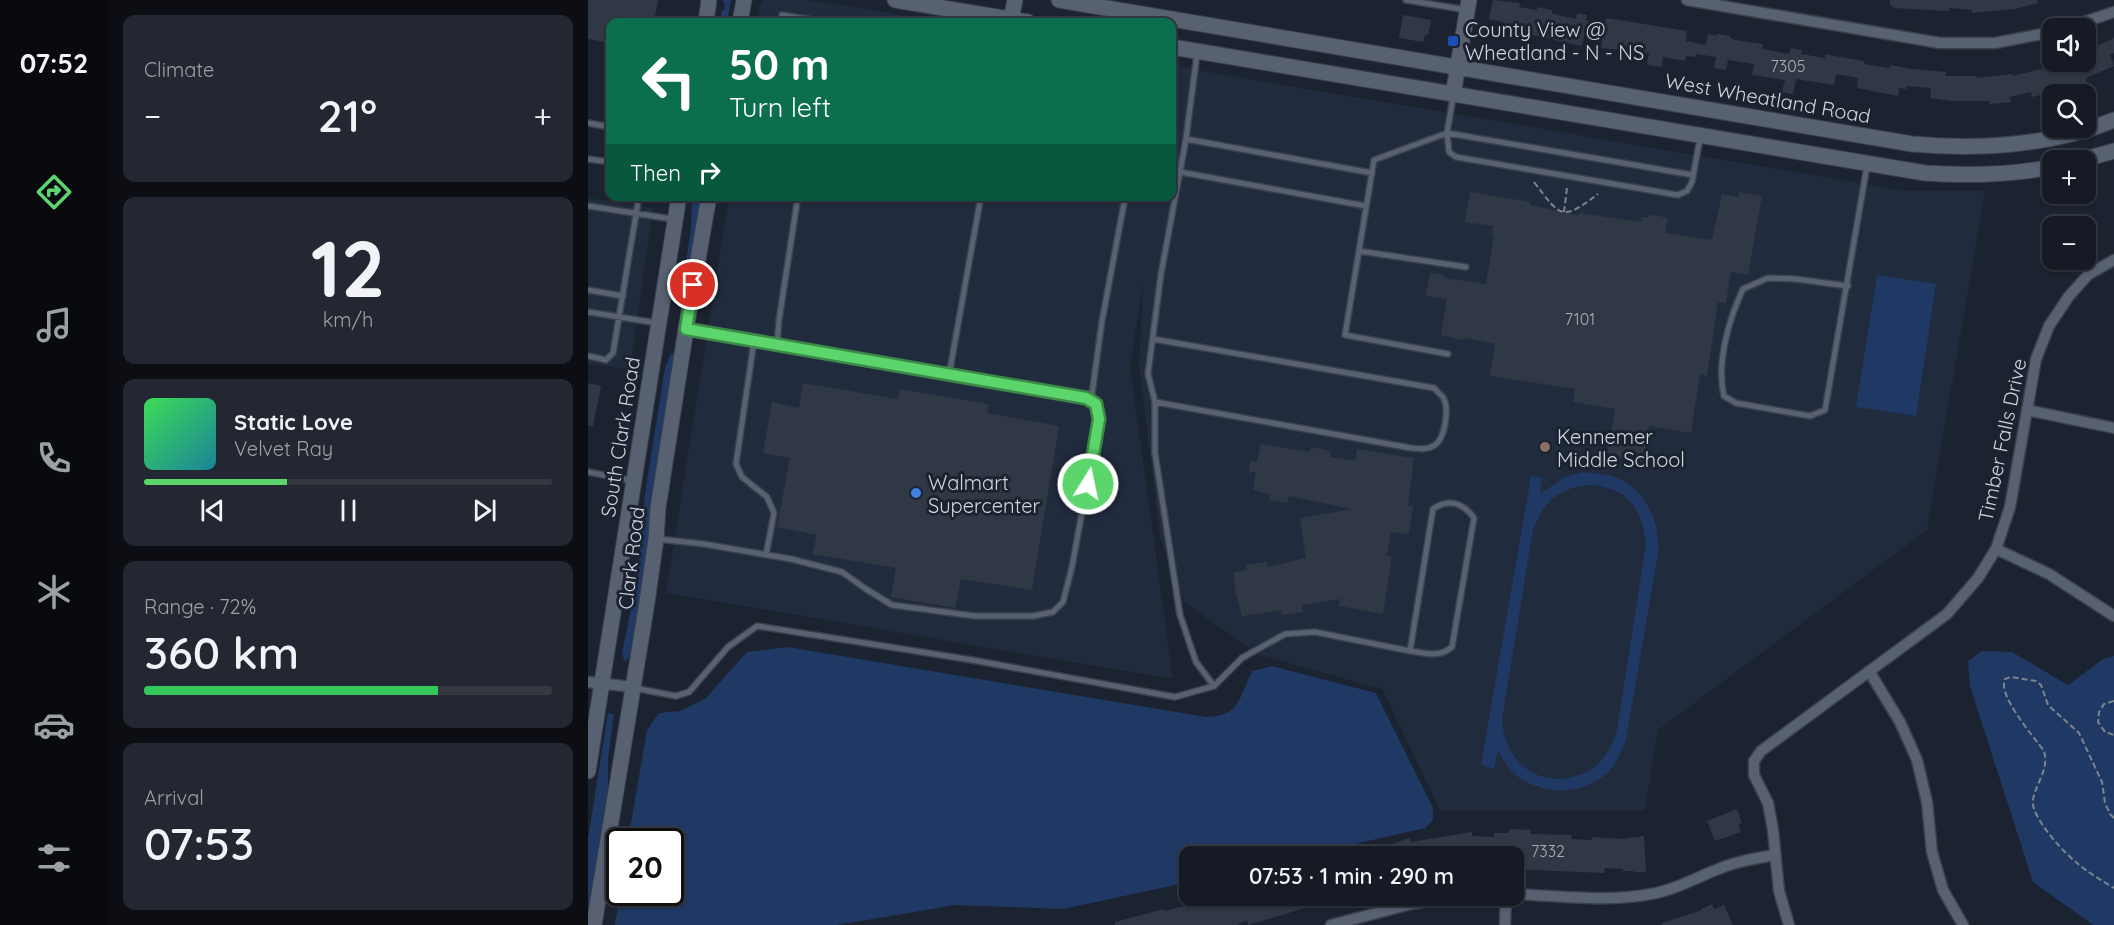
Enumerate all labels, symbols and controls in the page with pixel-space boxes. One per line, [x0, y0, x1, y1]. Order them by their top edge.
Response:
place label: County View @ Wheatland - N - NS [1465, 17, 1644, 65]
map controls [2042, 18, 2096, 270]
button: sound [2042, 18, 2096, 72]
marker: County View @ Wheatland - N - NS [1446, 34, 1460, 48]
text: 50 m [729, 38, 829, 91]
icon: left [630, 42, 708, 120]
text: 07:52 [20, 46, 88, 80]
house number: 7305 [1771, 56, 1805, 76]
text: Climate [144, 57, 214, 82]
street label: West Wheatland Road [1663, 68, 1873, 128]
button: search [2042, 84, 2096, 138]
text: 21° [318, 87, 377, 143]
text: Turn left [729, 90, 831, 124]
text: − [144, 95, 161, 136]
text: + [533, 95, 552, 136]
button: + [2042, 150, 2096, 204]
icon: right [693, 156, 726, 189]
text: Then [630, 159, 681, 187]
icon: directions [33, 171, 75, 213]
button: − [2042, 216, 2096, 270]
text: 12 [311, 219, 385, 317]
pin [667, 259, 718, 310]
icon: arrive [676, 268, 709, 301]
icon: music [33, 304, 75, 346]
text: km/h [323, 307, 373, 332]
house number: 7101 [1565, 309, 1595, 329]
street label: South Clark Road [595, 355, 645, 519]
street label: Timber Falls Drive [1972, 356, 2032, 524]
text: Static Love [234, 408, 353, 436]
place label: Kennemer Middle School [1557, 424, 1685, 472]
text: Velvet Ray [234, 436, 333, 461]
icon: phone [33, 437, 75, 479]
marker: Kennemer Middle School [1538, 440, 1552, 454]
position arrow [1056, 452, 1120, 516]
place label: Walmart Supercenter [928, 470, 1040, 518]
marker: Walmart Supercenter [909, 486, 923, 500]
icon: previous [196, 494, 229, 527]
icon: pause [332, 494, 365, 527]
icon: next [468, 494, 501, 527]
street label: Clark Road [612, 505, 650, 611]
icon: climate [33, 571, 75, 613]
text: Range · 72% [144, 594, 256, 619]
text: 360 km [144, 624, 299, 680]
icon: car [33, 704, 75, 746]
text: Arrival [144, 785, 204, 810]
text: 07:53 [144, 815, 254, 871]
speed limit sign: 20 [606, 828, 684, 906]
icon: filters [33, 837, 75, 879]
house number: 7332 [1531, 841, 1565, 861]
text: 07:53 · 1 min · 290 m [1249, 862, 1454, 890]

